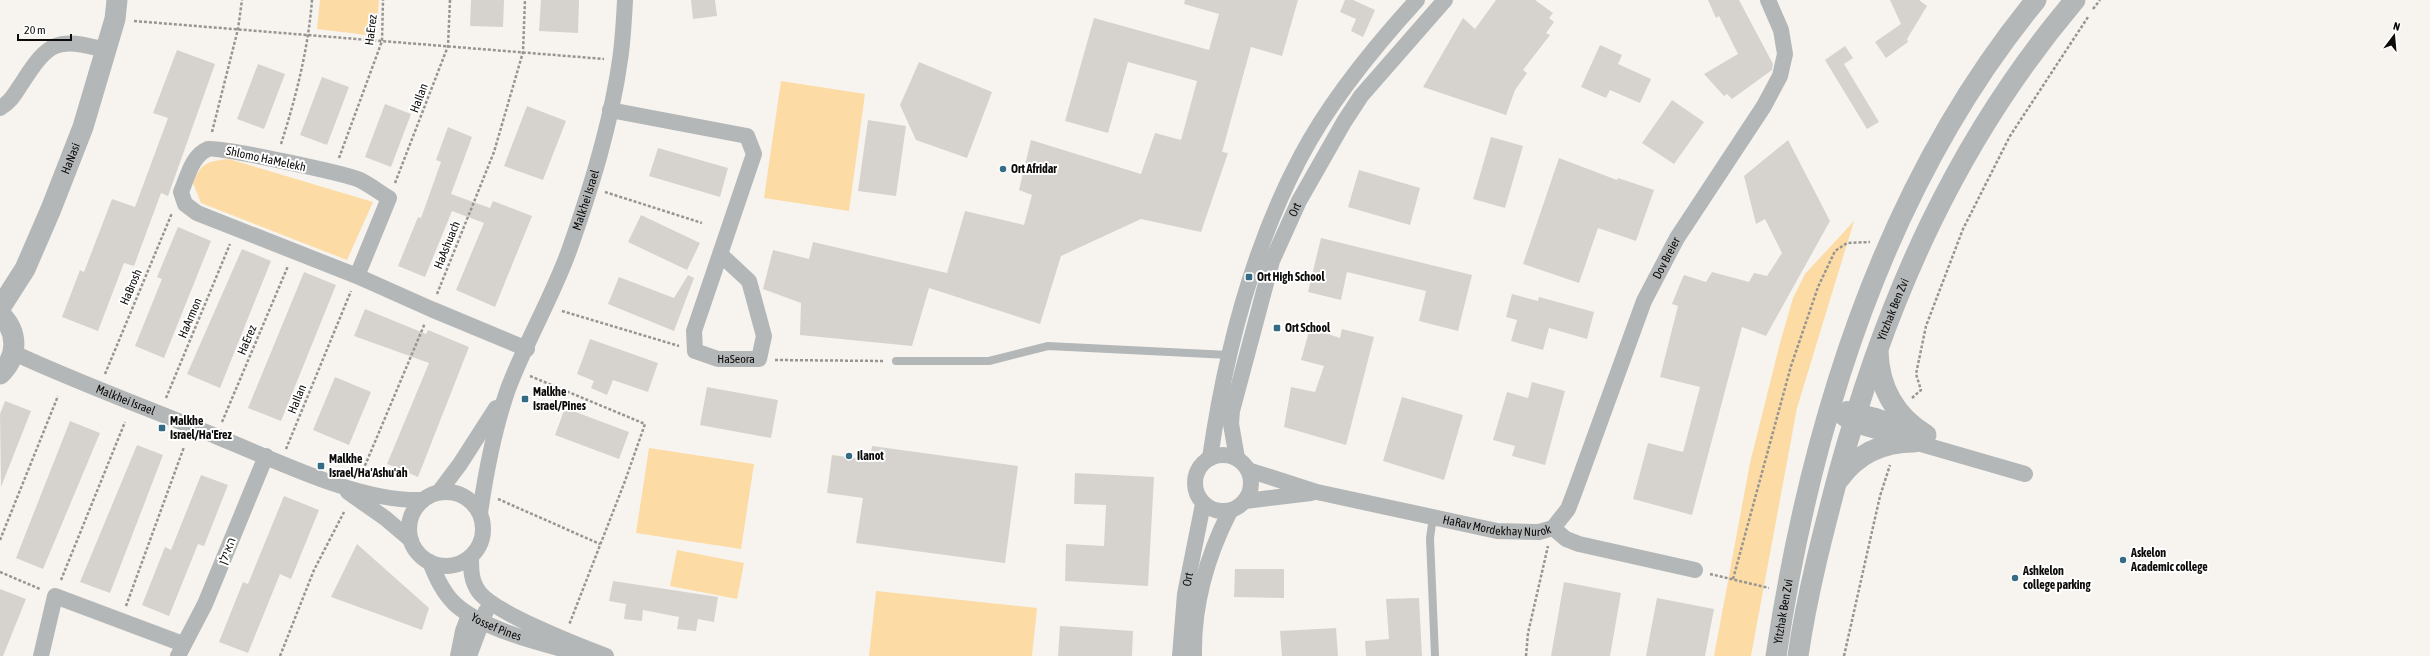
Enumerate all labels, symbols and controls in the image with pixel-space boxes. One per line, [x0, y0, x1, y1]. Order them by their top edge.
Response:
street label: HaErez [362, 13, 380, 46]
scale bar [18, 16, 71, 42]
north arrow [2374, 16, 2414, 56]
text: N [2392, 20, 2402, 33]
text: 20 m [24, 23, 46, 37]
street label: HaIlan [407, 81, 431, 115]
street label: HaNasi [58, 141, 83, 176]
street label: Shlomo HaMelekh [225, 144, 307, 174]
place label: Ort Afridar [1011, 162, 1057, 176]
marker: Ort Afridar [998, 164, 1008, 174]
street label: Malkhei Israel [570, 167, 602, 232]
street label: Ort [1286, 200, 1305, 219]
street label: HaAshuach [431, 219, 463, 271]
street label: Dov Breier [1650, 234, 1683, 282]
street label: HaBrosh [117, 267, 145, 307]
place label: Ort High School [1257, 270, 1325, 284]
marker: Ort High School [1244, 272, 1254, 282]
street label: Yitzhak Ben Zvi [1875, 276, 1912, 342]
street label: HaArmon [175, 296, 205, 340]
place label: Ort School [1285, 321, 1331, 335]
street label: HaErez [235, 322, 260, 357]
marker: Ort School [1272, 323, 1282, 333]
street label: HaSeora [717, 352, 755, 366]
street label: Malkhei Israel [94, 382, 158, 418]
street label: HaIlan [285, 382, 309, 416]
place label: Malkhe Israel/Pines [533, 385, 587, 413]
marker: Malkhe Israel/Pines [520, 394, 530, 404]
place label: Malkhe Israel/Ha'Erez [170, 414, 232, 442]
marker: Malkhe Israel/Ha'Erez [157, 423, 167, 433]
place label: Ilanot [857, 449, 884, 463]
marker: Ilanot [844, 451, 854, 461]
place label: Malkhe Israel/Ha'Ashu'ah [329, 452, 408, 480]
marker: Malkhe Israel/Ha'Ashu'ah [316, 461, 326, 471]
street label: HaRav Mordekhay Nurok [1441, 512, 1553, 539]
street label: האילן [215, 535, 239, 567]
place label: Askelon Academic college [2130, 546, 2208, 574]
marker: Askelon Academic college [2118, 555, 2128, 565]
place label: Ashkelon college parking [2022, 564, 2091, 592]
street label: Ort [1180, 571, 1196, 588]
marker: Ashkelon college parking [2010, 573, 2020, 583]
street label: Yitzhak Ben Zvi [1771, 578, 1796, 645]
street label: Yossef Pines [468, 610, 523, 644]

